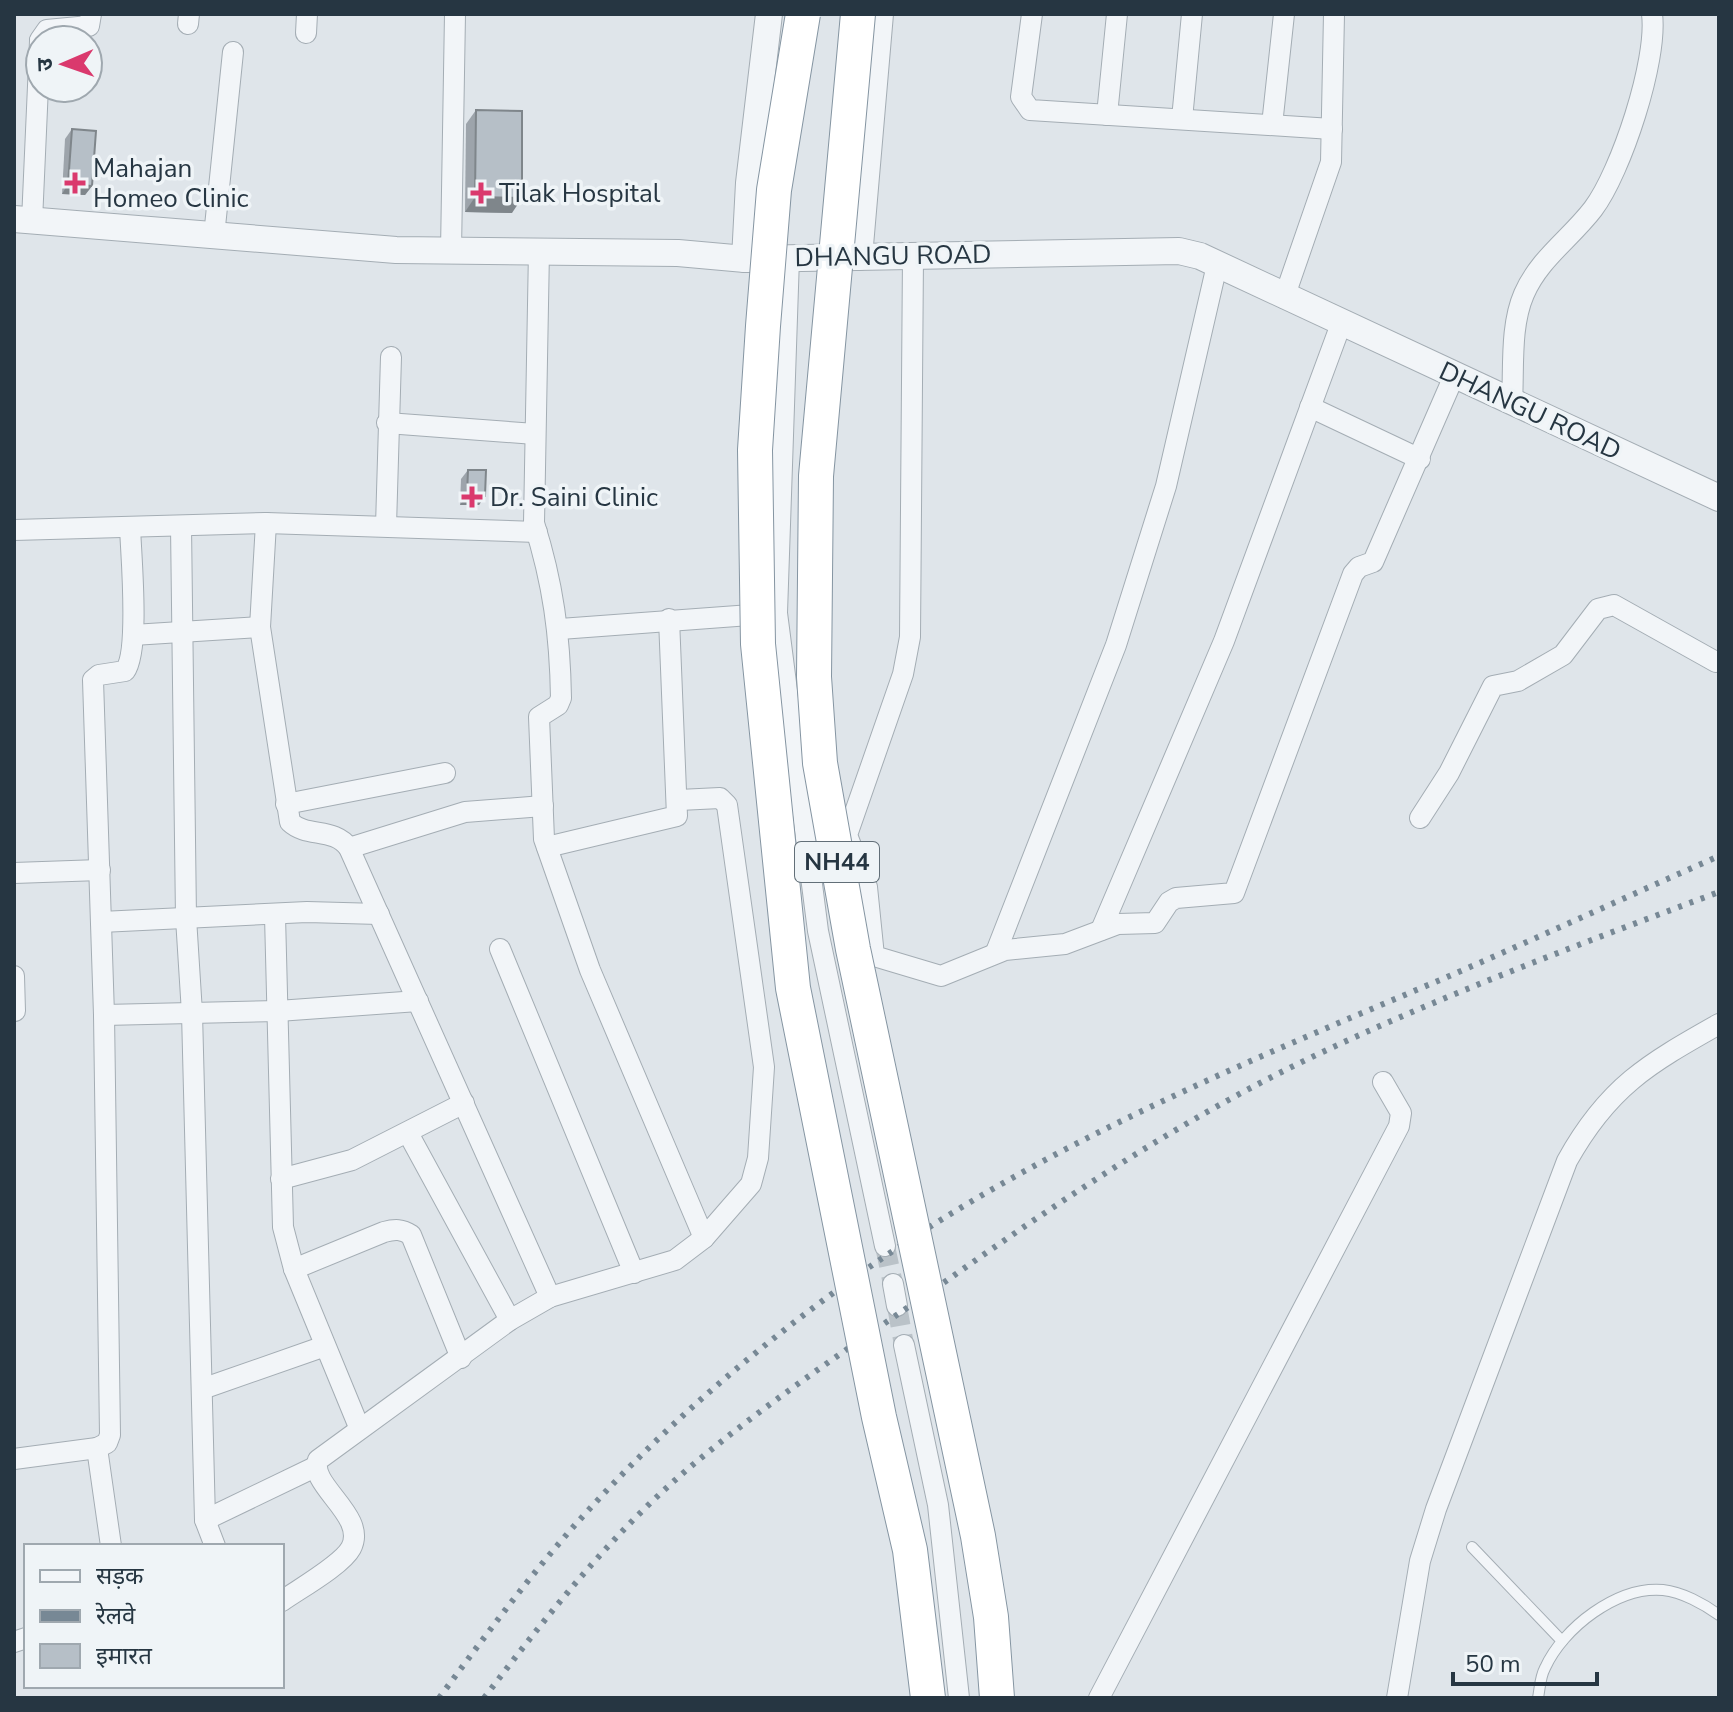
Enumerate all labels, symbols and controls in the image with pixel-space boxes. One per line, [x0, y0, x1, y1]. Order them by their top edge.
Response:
north arrow [24, 24, 104, 104]
text: उ [30, 57, 60, 72]
place label: Mahajan Homeo Clinic [93, 151, 249, 216]
marker: Mahajan Homeo Clinic [64, 172, 86, 194]
place label: Tilak Hospital [499, 176, 661, 211]
marker: Tilak Hospital [470, 182, 492, 204]
street label: DHANGU ROAD [794, 237, 992, 275]
street label: DHANGU ROAD [1433, 354, 1627, 468]
place label: Dr. Saini Clinic [490, 480, 658, 515]
marker: Dr. Saini Clinic [461, 486, 483, 508]
road number: NH44 [795, 842, 879, 882]
legend [24, 1544, 284, 1688]
text: सड़क [96, 1560, 144, 1592]
text: रेलवे [95, 1600, 136, 1632]
scale bar [1453, 1636, 1597, 1686]
text: इमारत [96, 1640, 153, 1672]
text: 50 m [1465, 1648, 1521, 1680]

